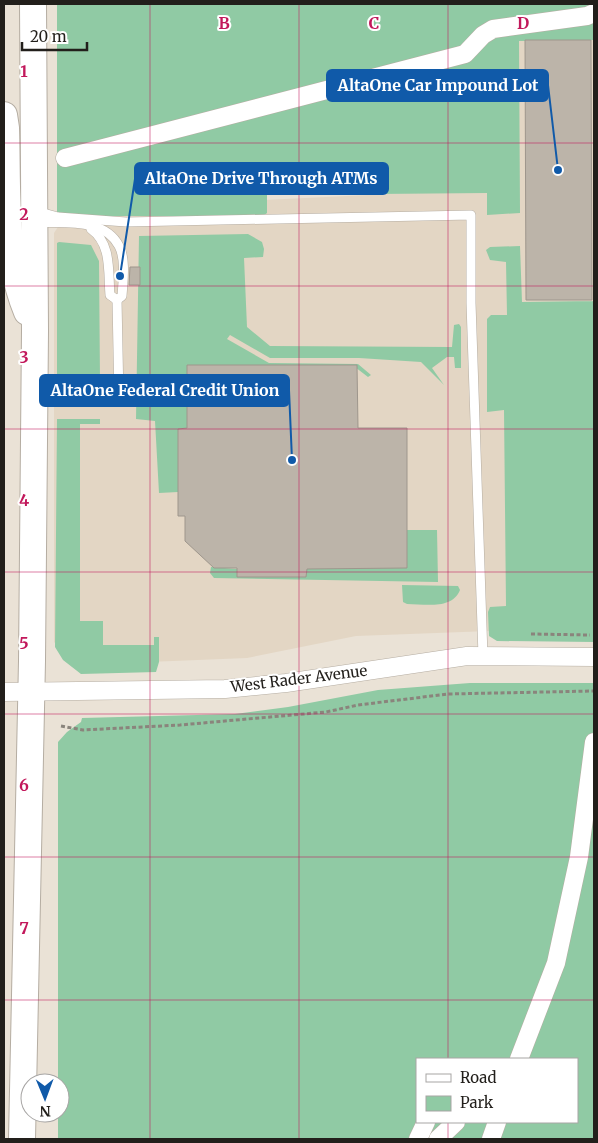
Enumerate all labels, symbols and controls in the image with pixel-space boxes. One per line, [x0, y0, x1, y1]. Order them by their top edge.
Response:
text: B [218, 13, 230, 33]
text: C [369, 13, 379, 33]
text: D [517, 13, 529, 33]
scale bar [22, 20, 88, 52]
text: 20 m [30, 27, 67, 46]
text: 1 [20, 61, 28, 81]
callout: AltaOne Car Impound Lot [327, 70, 548, 101]
text: AltaOne Car Impound Lot [337, 75, 539, 95]
callout: AltaOne Drive Through ATMs [135, 163, 388, 194]
text: AltaOne Drive Through ATMs [143, 168, 378, 188]
text: 2 [19, 204, 29, 224]
text: 3 [19, 347, 29, 367]
callout: AltaOne Federal Credit Union [40, 375, 289, 406]
text: AltaOne Federal Credit Union [50, 380, 280, 400]
text: 4 [19, 490, 29, 510]
text: 5 [19, 633, 29, 653]
street label: West Rader Avenue [229, 661, 369, 696]
text: 6 [19, 775, 29, 795]
text: 7 [19, 918, 29, 938]
legend [416, 1058, 578, 1123]
text: Road [460, 1068, 496, 1087]
north arrow [20, 1073, 70, 1123]
text: Park [460, 1093, 494, 1112]
text: N [40, 1102, 51, 1120]

